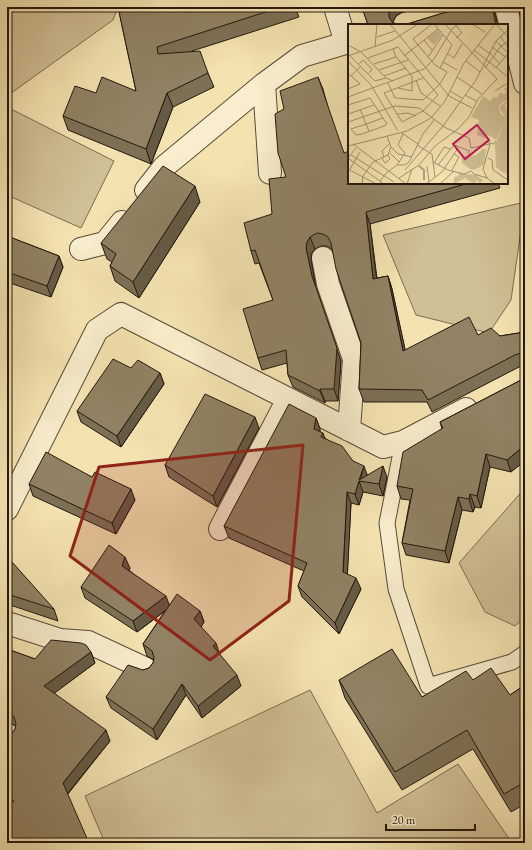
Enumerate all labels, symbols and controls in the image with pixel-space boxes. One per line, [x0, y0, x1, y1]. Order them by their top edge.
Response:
inset map [348, 24, 508, 184]
scale bar [386, 806, 475, 832]
text: 20 m [392, 812, 416, 828]

